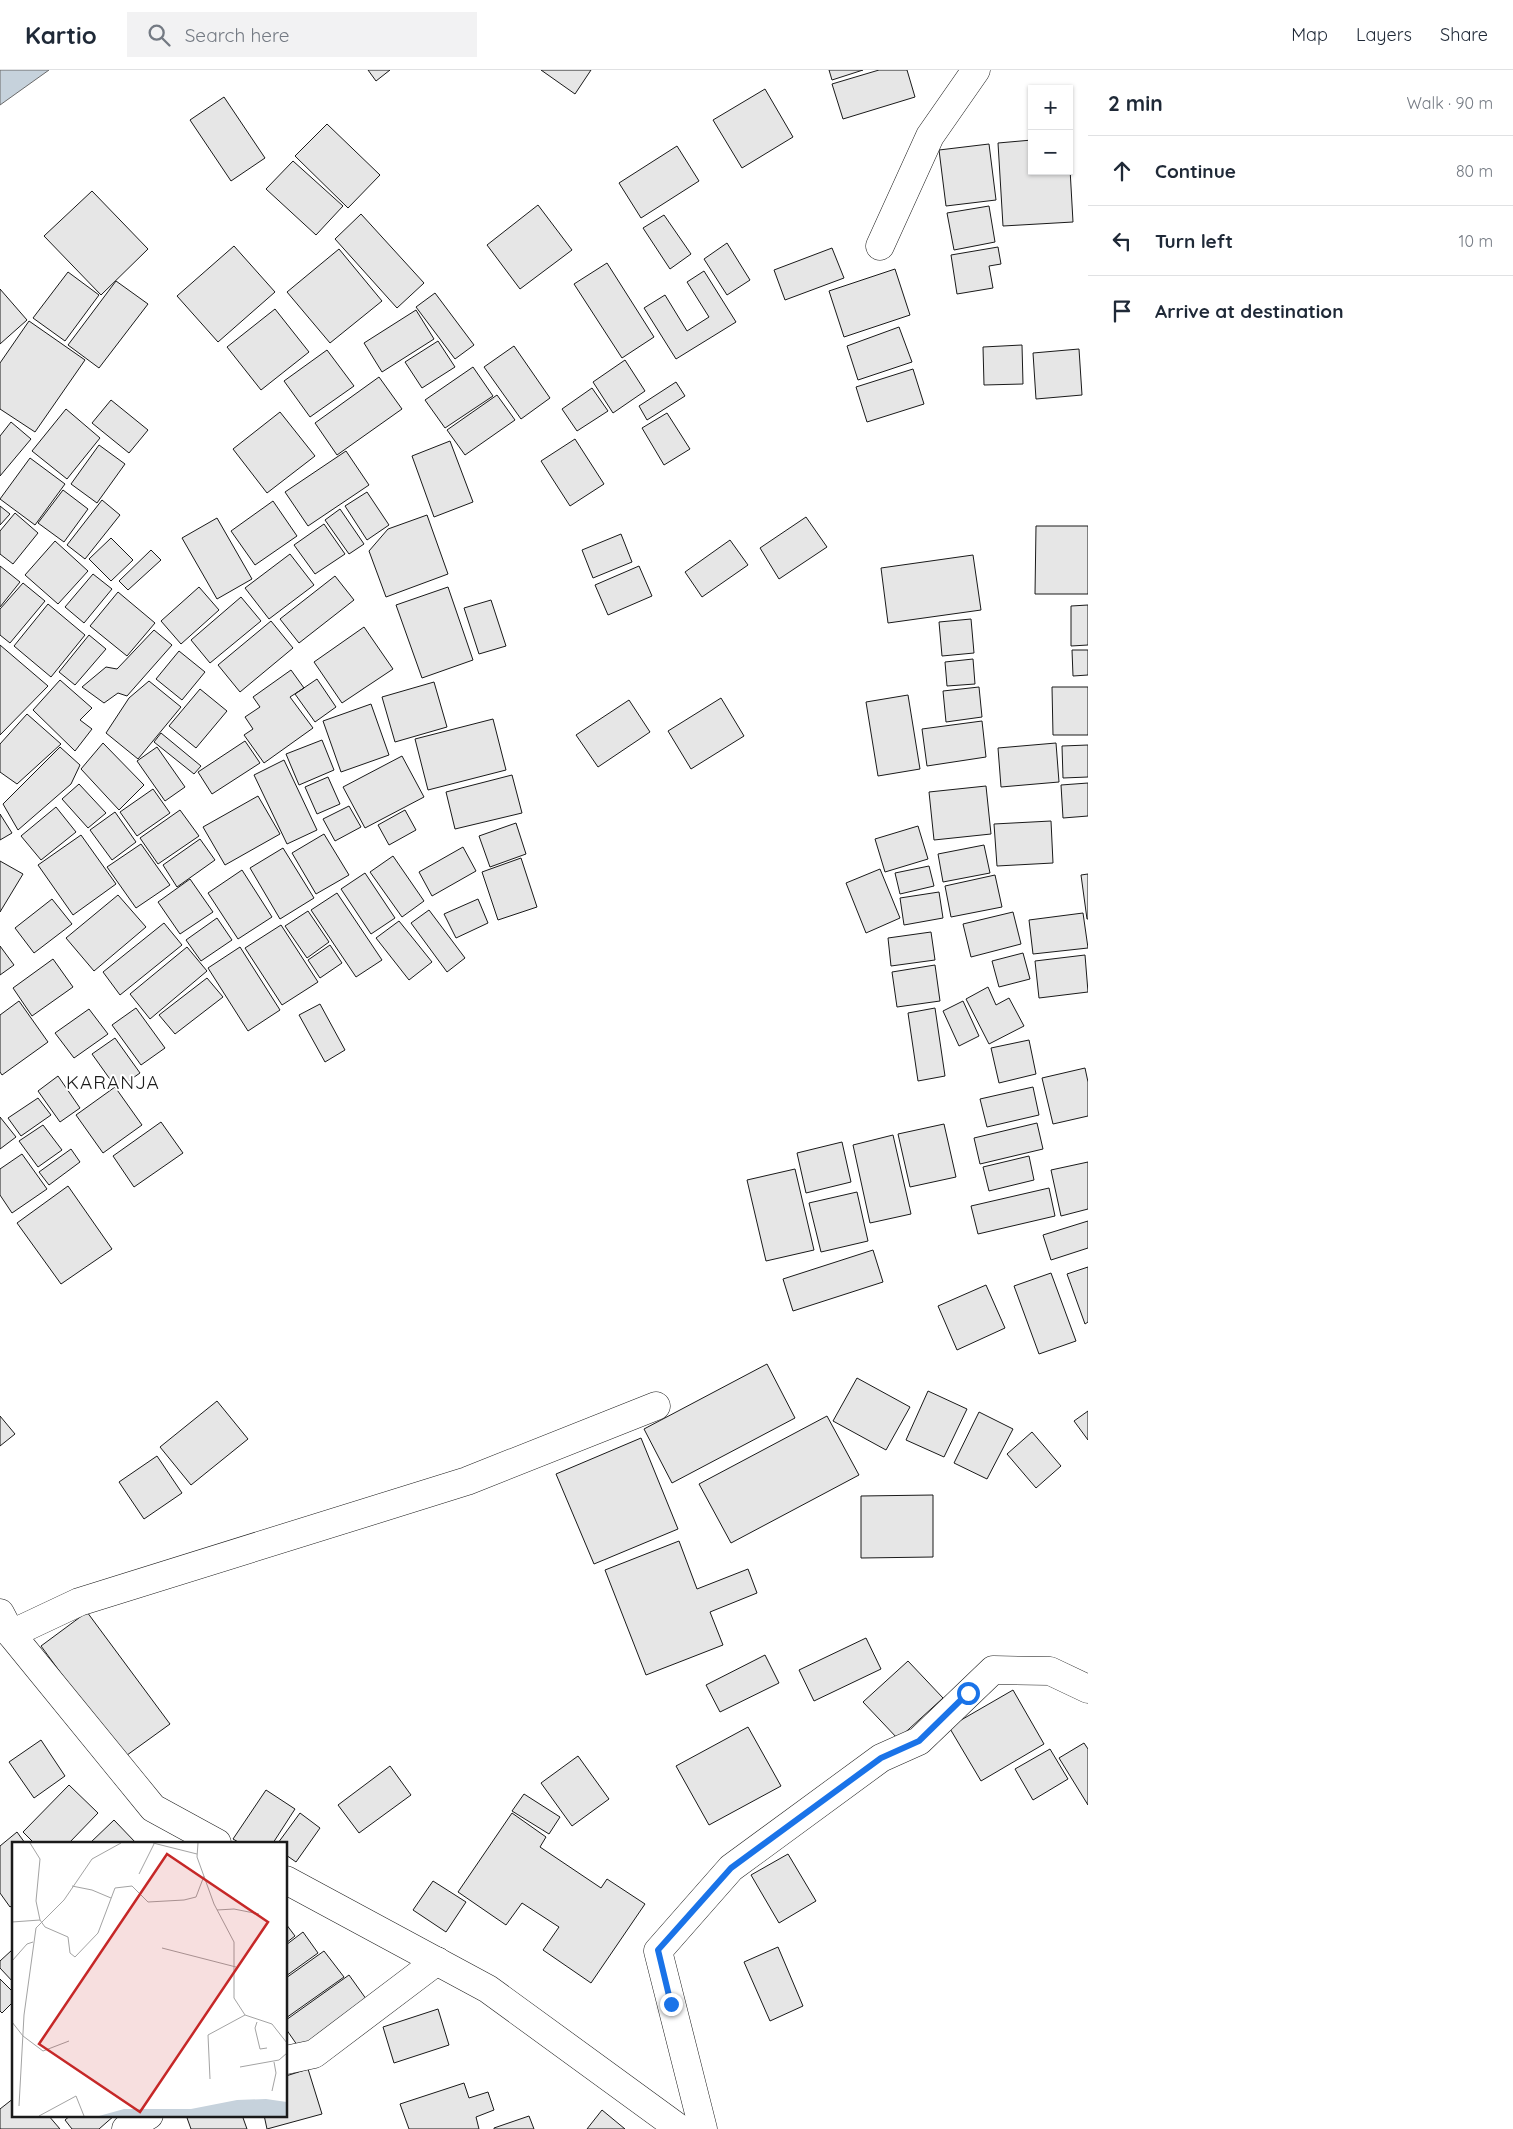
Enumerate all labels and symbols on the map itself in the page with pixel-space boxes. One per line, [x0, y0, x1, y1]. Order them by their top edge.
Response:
district label: KARANJA [66, 1070, 160, 1094]
route start [957, 1682, 980, 1705]
inset map [12, 1842, 288, 2116]
route end [660, 1993, 683, 2016]

